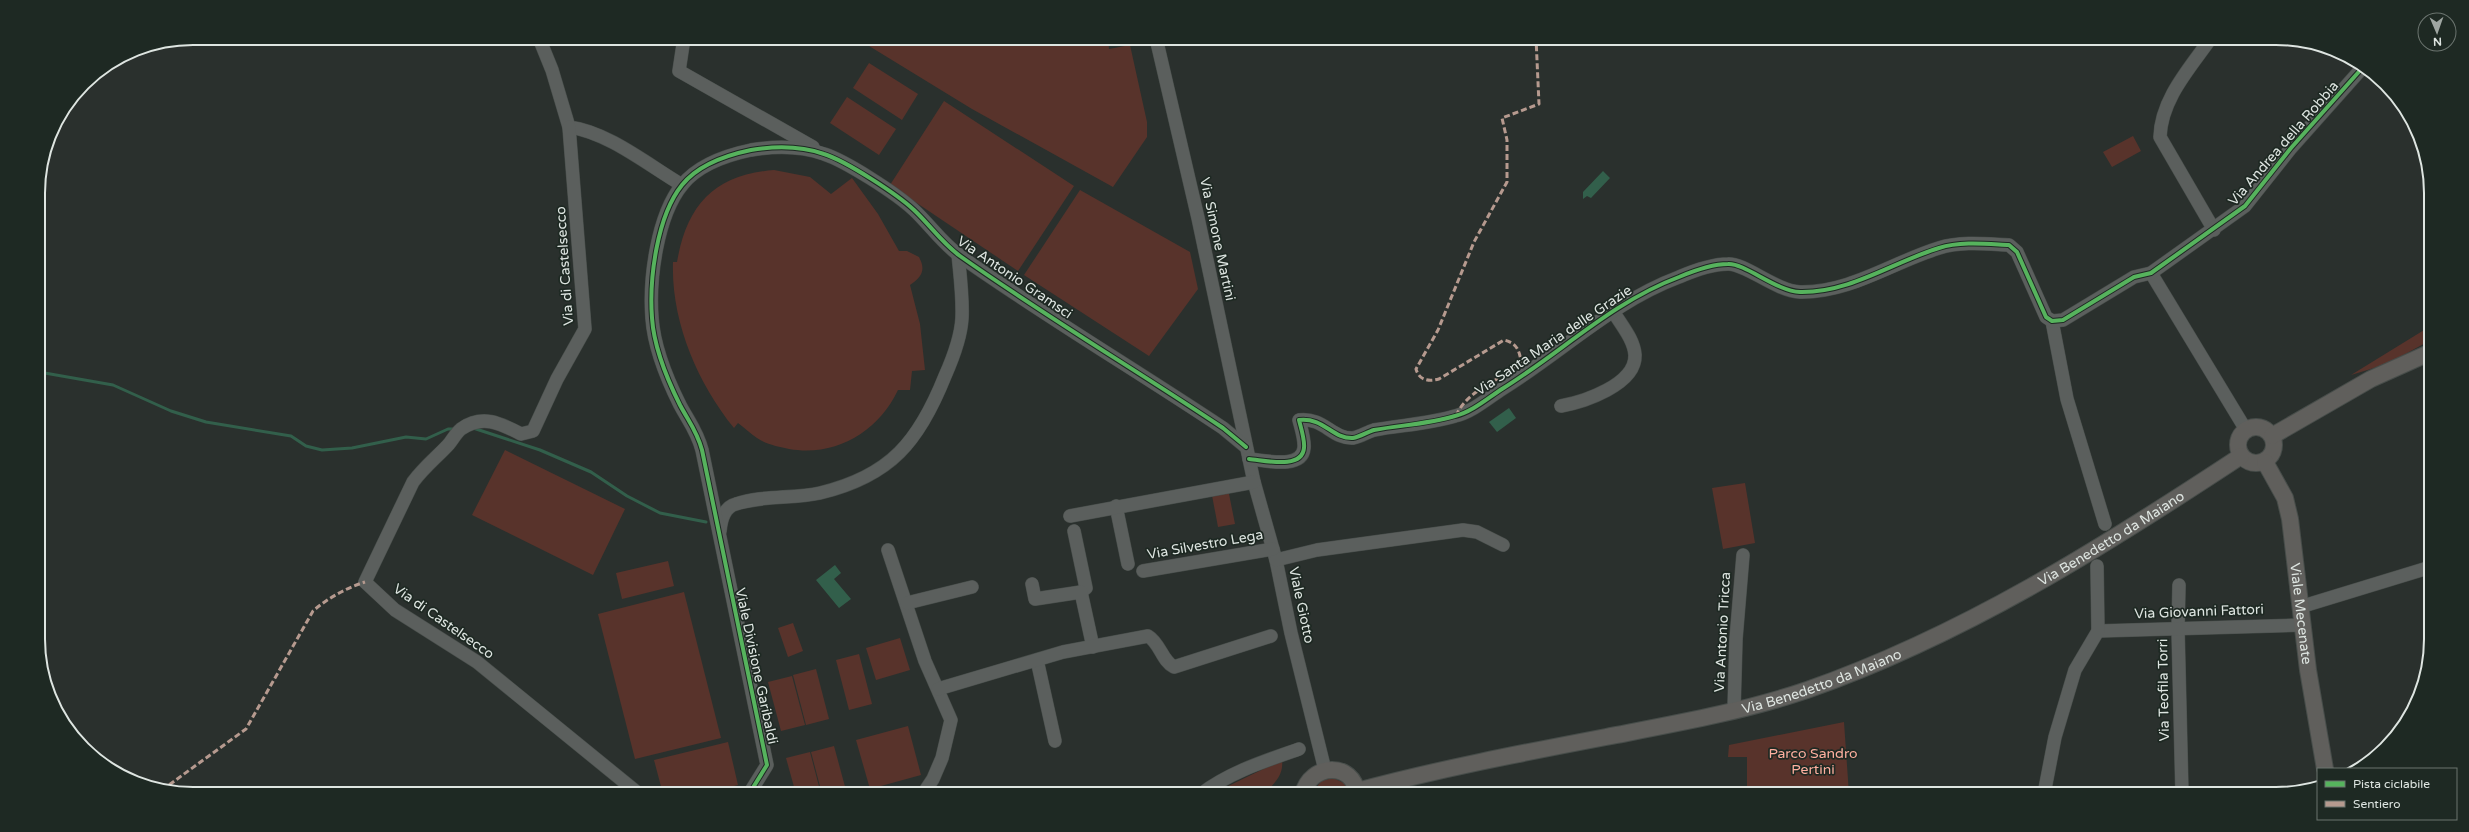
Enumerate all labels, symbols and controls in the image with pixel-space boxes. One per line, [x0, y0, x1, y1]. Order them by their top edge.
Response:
north arrow [2417, 12, 2457, 52]
text: N [2433, 35, 2442, 48]
street label: Via Andrea della Robbia [2225, 78, 2342, 209]
street label: Via Simone Martini [1196, 176, 1239, 302]
street label: Via di Castelsecco [552, 206, 577, 326]
street label: Via Antonio Gramsci [954, 232, 1076, 322]
street label: Via Santa Maria delle Grazie [1472, 281, 1635, 399]
street label: Via Benedetto da Maiano [2035, 487, 2188, 590]
street label: Via Silvestro Lega [1146, 526, 1264, 563]
street label: Viale Mecenate [2286, 562, 2315, 665]
street label: Viale Giotto [1285, 565, 1318, 645]
street label: Via Antonio Tricca [1711, 571, 1734, 693]
street label: Via di Castelsecco [390, 580, 498, 663]
street label: Viale Divisione Garibaldi [732, 586, 781, 746]
street label: Via Giovanni Fattori [2134, 601, 2264, 622]
street label: Via Teofila Torri [2154, 638, 2173, 742]
street label: Via Benedetto da Maiano [1740, 645, 1904, 718]
park label: Parco Sandro Pertini [1768, 745, 1858, 778]
legend [2317, 768, 2457, 820]
text: Pista ciclabile [2353, 777, 2430, 791]
text: Sentiero [2353, 797, 2400, 811]

